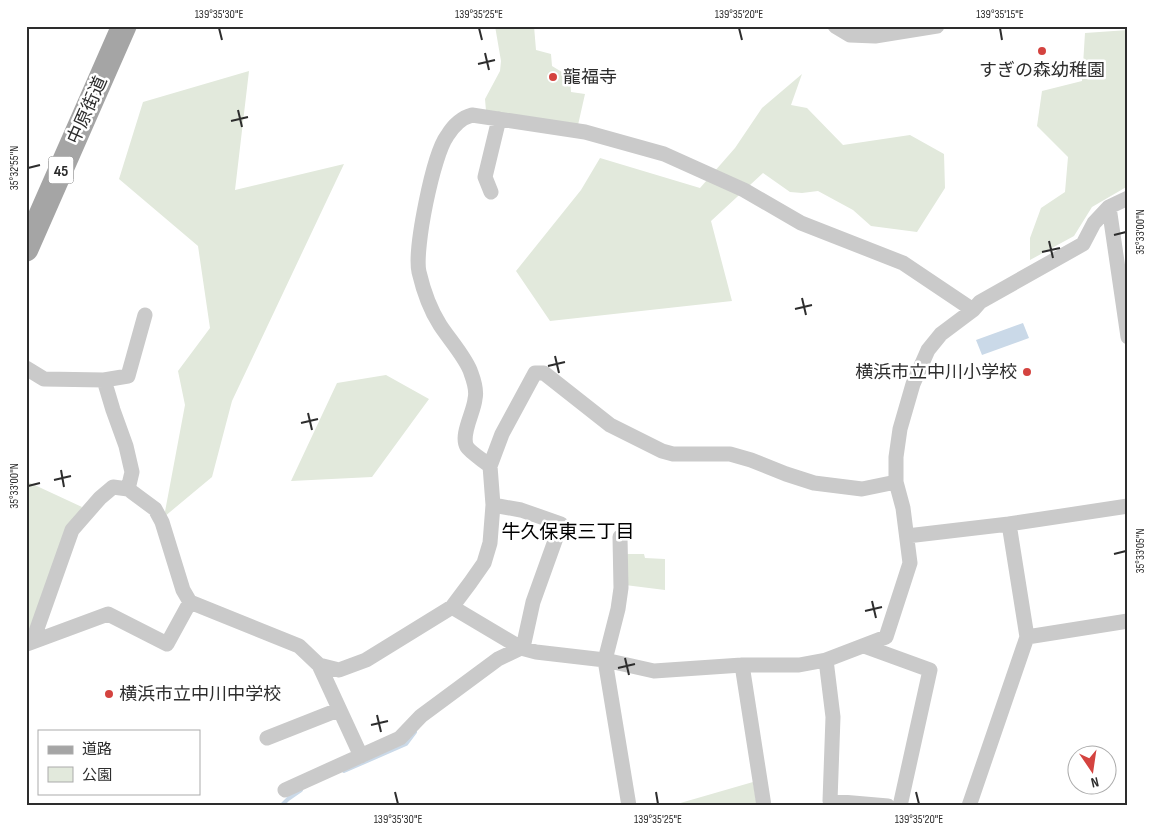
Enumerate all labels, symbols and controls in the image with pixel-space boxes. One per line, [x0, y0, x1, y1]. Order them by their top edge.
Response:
text: 139°35'30"E [195, 7, 243, 22]
text: 139°35'25"E [455, 7, 503, 22]
text: 139°35'20"E [715, 7, 763, 22]
text: 139°35'15"E [976, 7, 1024, 22]
marker: すぎの森幼稚園 [1036, 45, 1048, 57]
place label: すぎの森幼稚園 [979, 60, 1105, 81]
place label: 龍福寺 [563, 67, 617, 88]
marker: 龍福寺 [547, 71, 559, 83]
street label: 中原街道 [63, 73, 112, 147]
text: 35°32'55"N [7, 146, 22, 190]
road number: 45 [48, 156, 74, 184]
text: 35°33'00"N [1133, 209, 1148, 255]
place label: 横浜市立中川小学校 [855, 362, 1017, 383]
marker: 横浜市立中川小学校 [1021, 366, 1033, 378]
text: 35°33'00"N [7, 463, 22, 509]
district label: 牛久保東三丁目 [501, 521, 635, 544]
text: 35°33'05"N [1133, 528, 1148, 574]
place label: 横浜市立中川中学校 [119, 684, 281, 705]
marker: 横浜市立中川中学校 [103, 688, 115, 700]
legend [38, 730, 200, 794]
text: 道路 [82, 740, 112, 759]
north arrow [1066, 744, 1116, 794]
text: 公園 [82, 766, 112, 785]
text: N [1089, 773, 1100, 791]
text: 139°35'30"E [374, 812, 422, 827]
text: 139°35'25"E [634, 812, 682, 827]
text: 139°35'20"E [895, 812, 943, 827]

